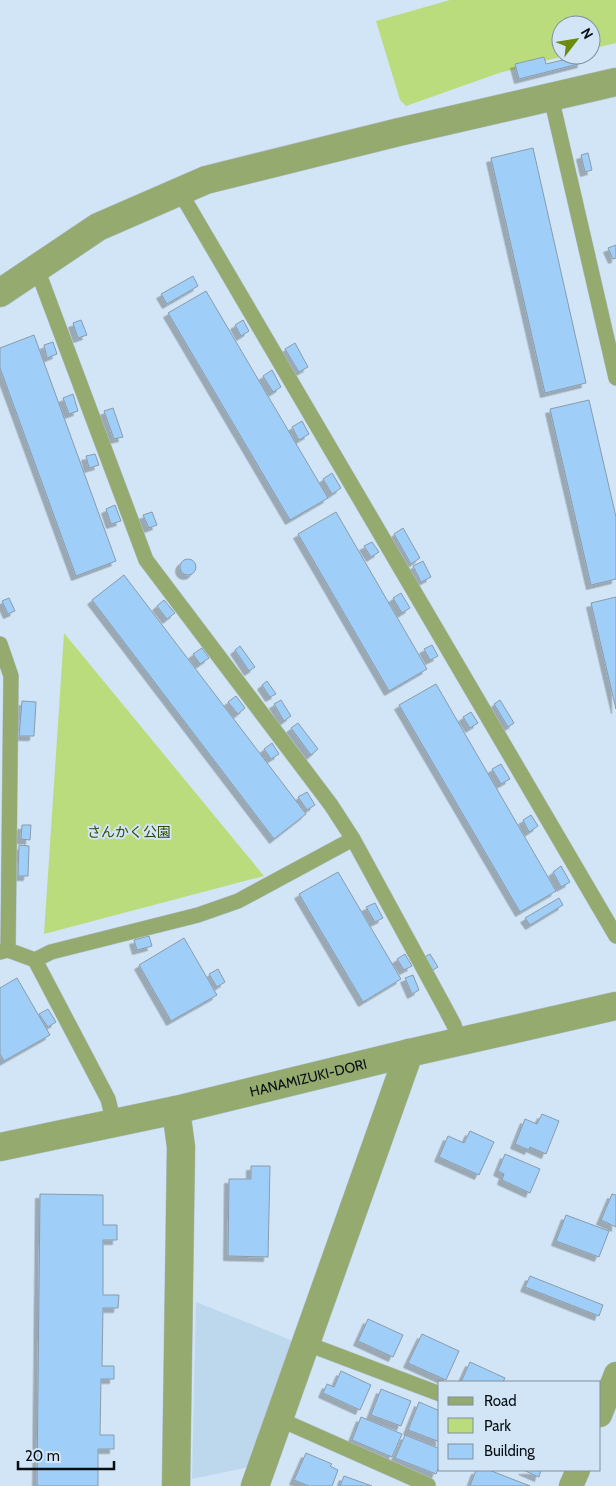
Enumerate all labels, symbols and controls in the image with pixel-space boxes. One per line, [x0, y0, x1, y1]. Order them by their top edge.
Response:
north arrow [551, 15, 601, 65]
text: N [577, 24, 597, 42]
park label: さんかく公園 [87, 823, 171, 841]
street label: HANAMIZUKI-DORI [248, 1055, 369, 1101]
legend [438, 1381, 601, 1471]
text: Road [484, 1392, 517, 1410]
text: Park [484, 1417, 511, 1435]
scale bar [18, 1438, 114, 1470]
text: Building [484, 1442, 535, 1460]
text: 20 m [25, 1447, 60, 1465]

